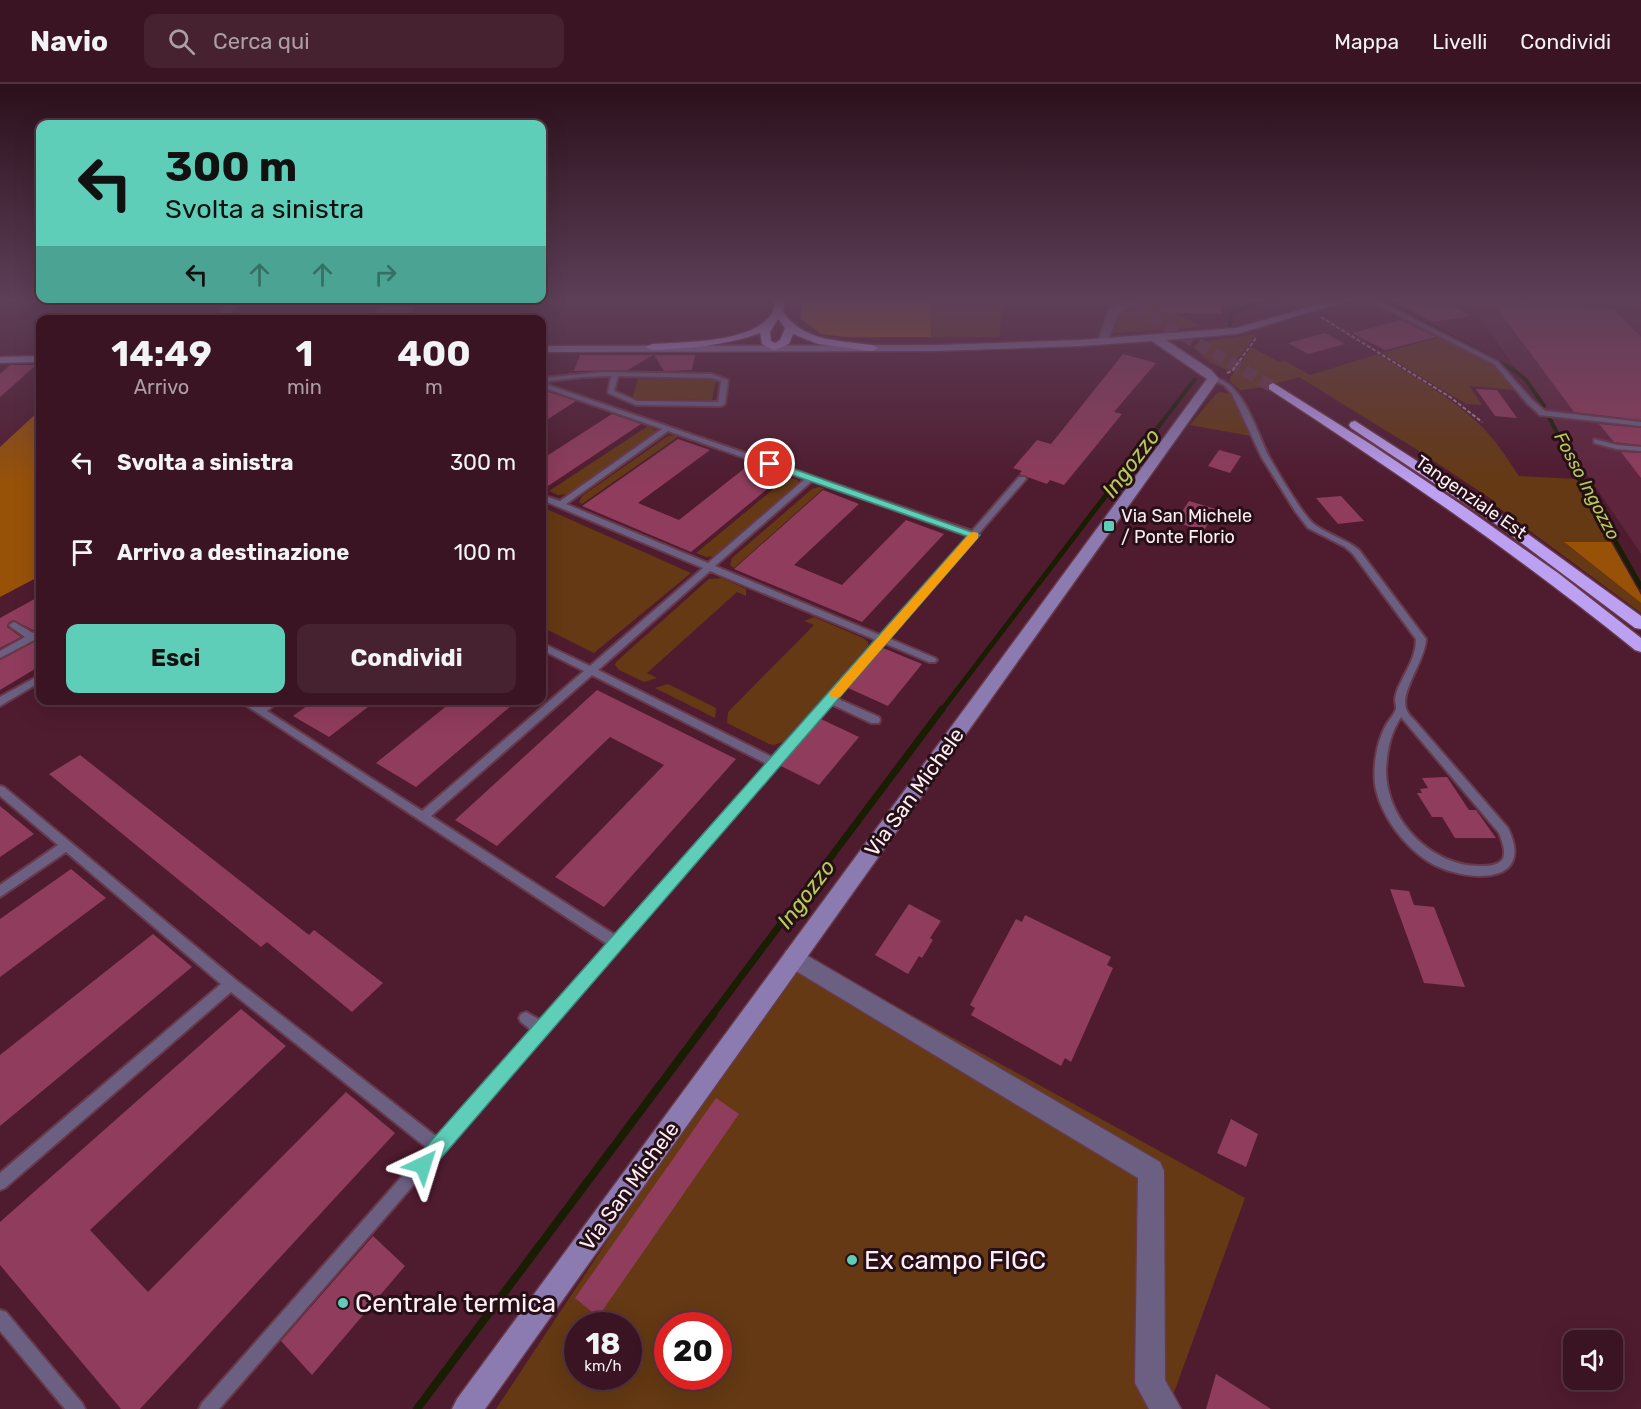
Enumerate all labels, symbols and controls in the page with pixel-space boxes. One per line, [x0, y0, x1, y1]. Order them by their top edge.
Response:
search box [144, 14, 564, 68]
text: Navio [30, 25, 108, 58]
icon: search [165, 25, 198, 58]
text: Cerca qui [213, 28, 310, 55]
text: Mappa [1334, 29, 1399, 54]
text: Livelli [1432, 29, 1487, 54]
text: Condividi [1520, 29, 1611, 54]
text: 300 m [165, 142, 297, 192]
icon: left [66, 144, 144, 222]
text: Svolta a sinistra [165, 193, 364, 225]
icon: left [180, 258, 213, 291]
icon: ahead [243, 258, 276, 291]
icon: ahead [306, 258, 339, 291]
icon: right [369, 258, 402, 291]
text: 14:49 [111, 332, 212, 375]
text: 1 [296, 332, 313, 375]
text: 400 [397, 332, 471, 375]
text: Arrivo [134, 375, 189, 399]
text: min [287, 375, 322, 399]
text: m [425, 375, 443, 399]
water label: Ingozzo [1096, 423, 1166, 503]
water label: Fosso Ingozzo [1549, 428, 1625, 544]
pin [744, 438, 795, 489]
icon: left [66, 446, 99, 479]
icon: arrive [753, 447, 786, 480]
text: Svolta a sinistra [117, 449, 294, 476]
text: 300 m [450, 449, 516, 476]
street label: Tangenziale Est [1411, 450, 1531, 544]
place label: Via San Michele / Ponte Florio [1121, 505, 1252, 548]
marker: Via San Michele / Ponte Florio [1102, 519, 1116, 533]
icon: arrive [66, 536, 99, 569]
text: Arrivo a destinazione [117, 539, 349, 566]
text: 100 m [454, 539, 516, 566]
button: Esci [66, 624, 285, 693]
button: Condividi [297, 624, 516, 693]
street label: Via San Michele [859, 723, 969, 861]
water label: Ingozzo [771, 854, 841, 934]
street label: Via San Michele [574, 1117, 684, 1255]
position arrow [391, 1133, 455, 1197]
place label: Ex campo FIGC [864, 1245, 1046, 1276]
marker: Ex campo FIGC [845, 1253, 859, 1267]
place label: Centrale termica [355, 1288, 556, 1319]
marker: Centrale termica [336, 1296, 350, 1310]
speed limit sign: 20 [654, 1312, 732, 1390]
text: 18 [585, 1326, 621, 1362]
map controls [1563, 1330, 1623, 1390]
button: sound [1563, 1330, 1623, 1390]
text: km/h [584, 1357, 622, 1375]

